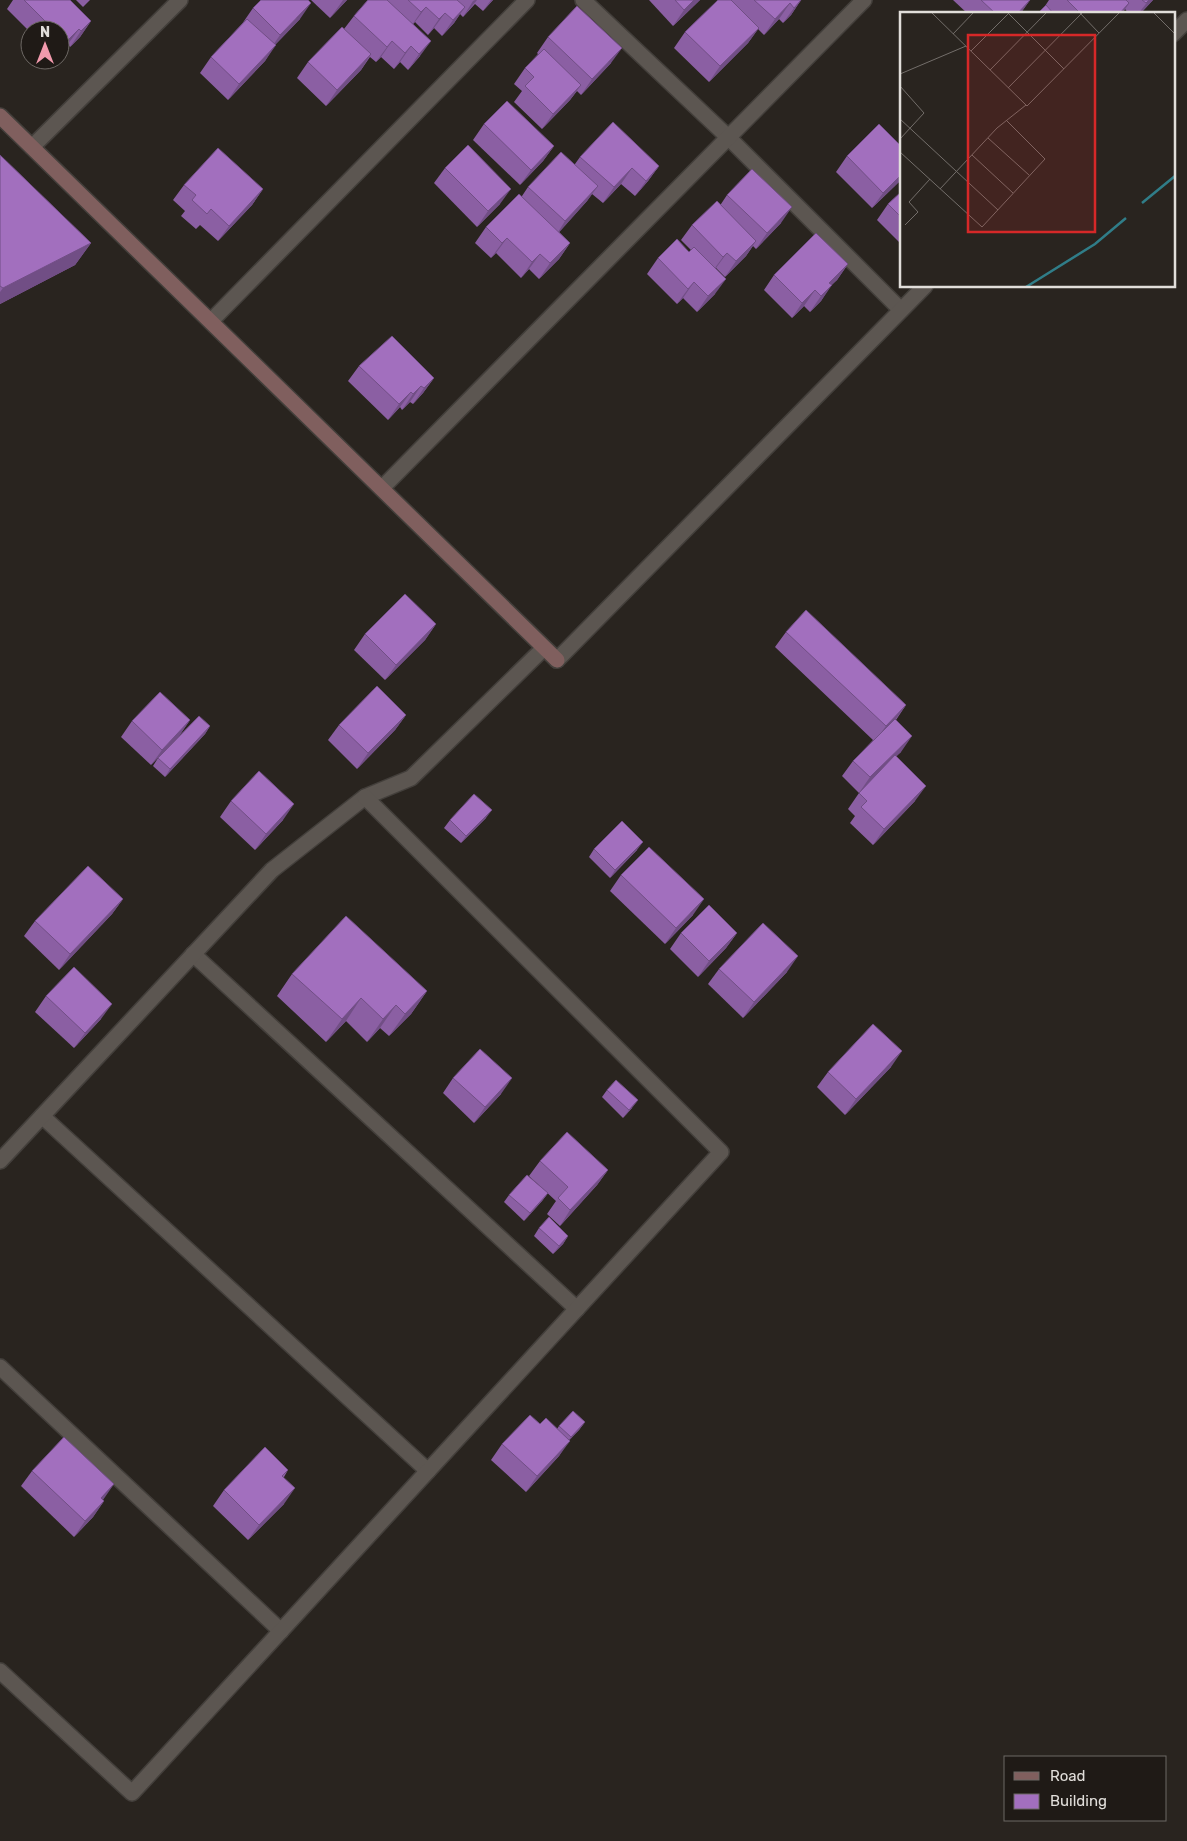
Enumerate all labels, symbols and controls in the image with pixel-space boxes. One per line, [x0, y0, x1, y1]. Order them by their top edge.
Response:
inset map [900, 12, 1174, 288]
north arrow [20, 20, 70, 70]
text: N [40, 24, 50, 41]
legend [1004, 1756, 1167, 1821]
text: Road [1050, 1767, 1086, 1785]
text: Building [1050, 1792, 1107, 1810]

